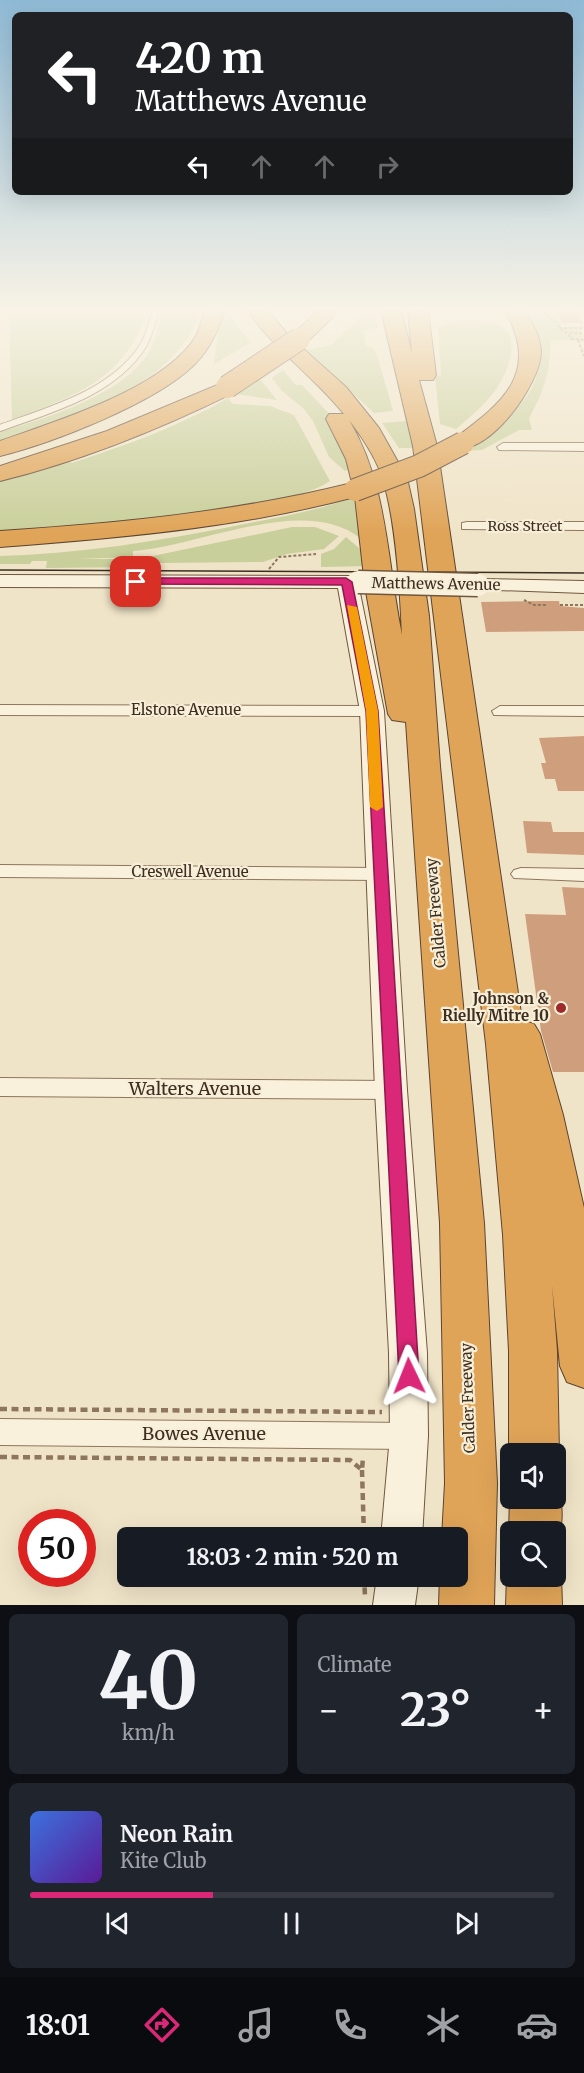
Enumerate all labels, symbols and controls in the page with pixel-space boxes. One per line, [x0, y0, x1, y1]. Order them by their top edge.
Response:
text: 420 m [135, 32, 264, 84]
icon: left [36, 36, 114, 114]
text: Matthews Avenue [135, 84, 367, 118]
icon: left [182, 150, 215, 183]
icon: ahead [245, 150, 278, 183]
icon: ahead [308, 150, 341, 183]
icon: right [371, 150, 404, 183]
street label: Ross Street [488, 517, 563, 535]
pin [110, 556, 161, 607]
icon: arrive [119, 565, 152, 598]
street label: Matthews Avenue [372, 573, 501, 594]
street label: Elstone Avenue [131, 700, 241, 719]
street label: Calder Freeway [421, 857, 450, 969]
street label: Creswell Avenue [131, 862, 249, 881]
place label: Johnson & Rielly Mitre 10 [442, 989, 550, 1025]
marker: Johnson & Rielly Mitre 10 [554, 1001, 568, 1015]
street label: Walters Avenue [128, 1077, 261, 1100]
street label: Calder Freeway [456, 1342, 479, 1453]
position arrow [377, 1344, 441, 1408]
street label: Bowes Avenue [142, 1422, 266, 1445]
map controls [500, 1443, 566, 1587]
button: sound [500, 1443, 566, 1509]
speed limit sign: 50 [18, 1509, 96, 1587]
button: search [500, 1521, 566, 1587]
text: 18:03 · 2 min · 520 m [187, 1543, 398, 1571]
text: 40 [98, 1632, 198, 1730]
text: Climate [318, 1652, 392, 1677]
text: 23° [400, 1682, 471, 1738]
text: − [318, 1690, 340, 1731]
text: + [532, 1690, 554, 1731]
text: km/h [122, 1720, 175, 1745]
text: Neon Rain [120, 1820, 233, 1848]
text: Kite Club [120, 1848, 206, 1873]
icon: previous [101, 1907, 134, 1940]
icon: pause [275, 1907, 308, 1940]
icon: next [450, 1907, 483, 1940]
icon: directions [141, 2004, 183, 2046]
icon: music [235, 2004, 277, 2046]
icon: phone [329, 2004, 371, 2046]
icon: climate [422, 2004, 464, 2046]
icon: car [516, 2004, 558, 2046]
text: 18:01 [26, 2008, 90, 2042]

